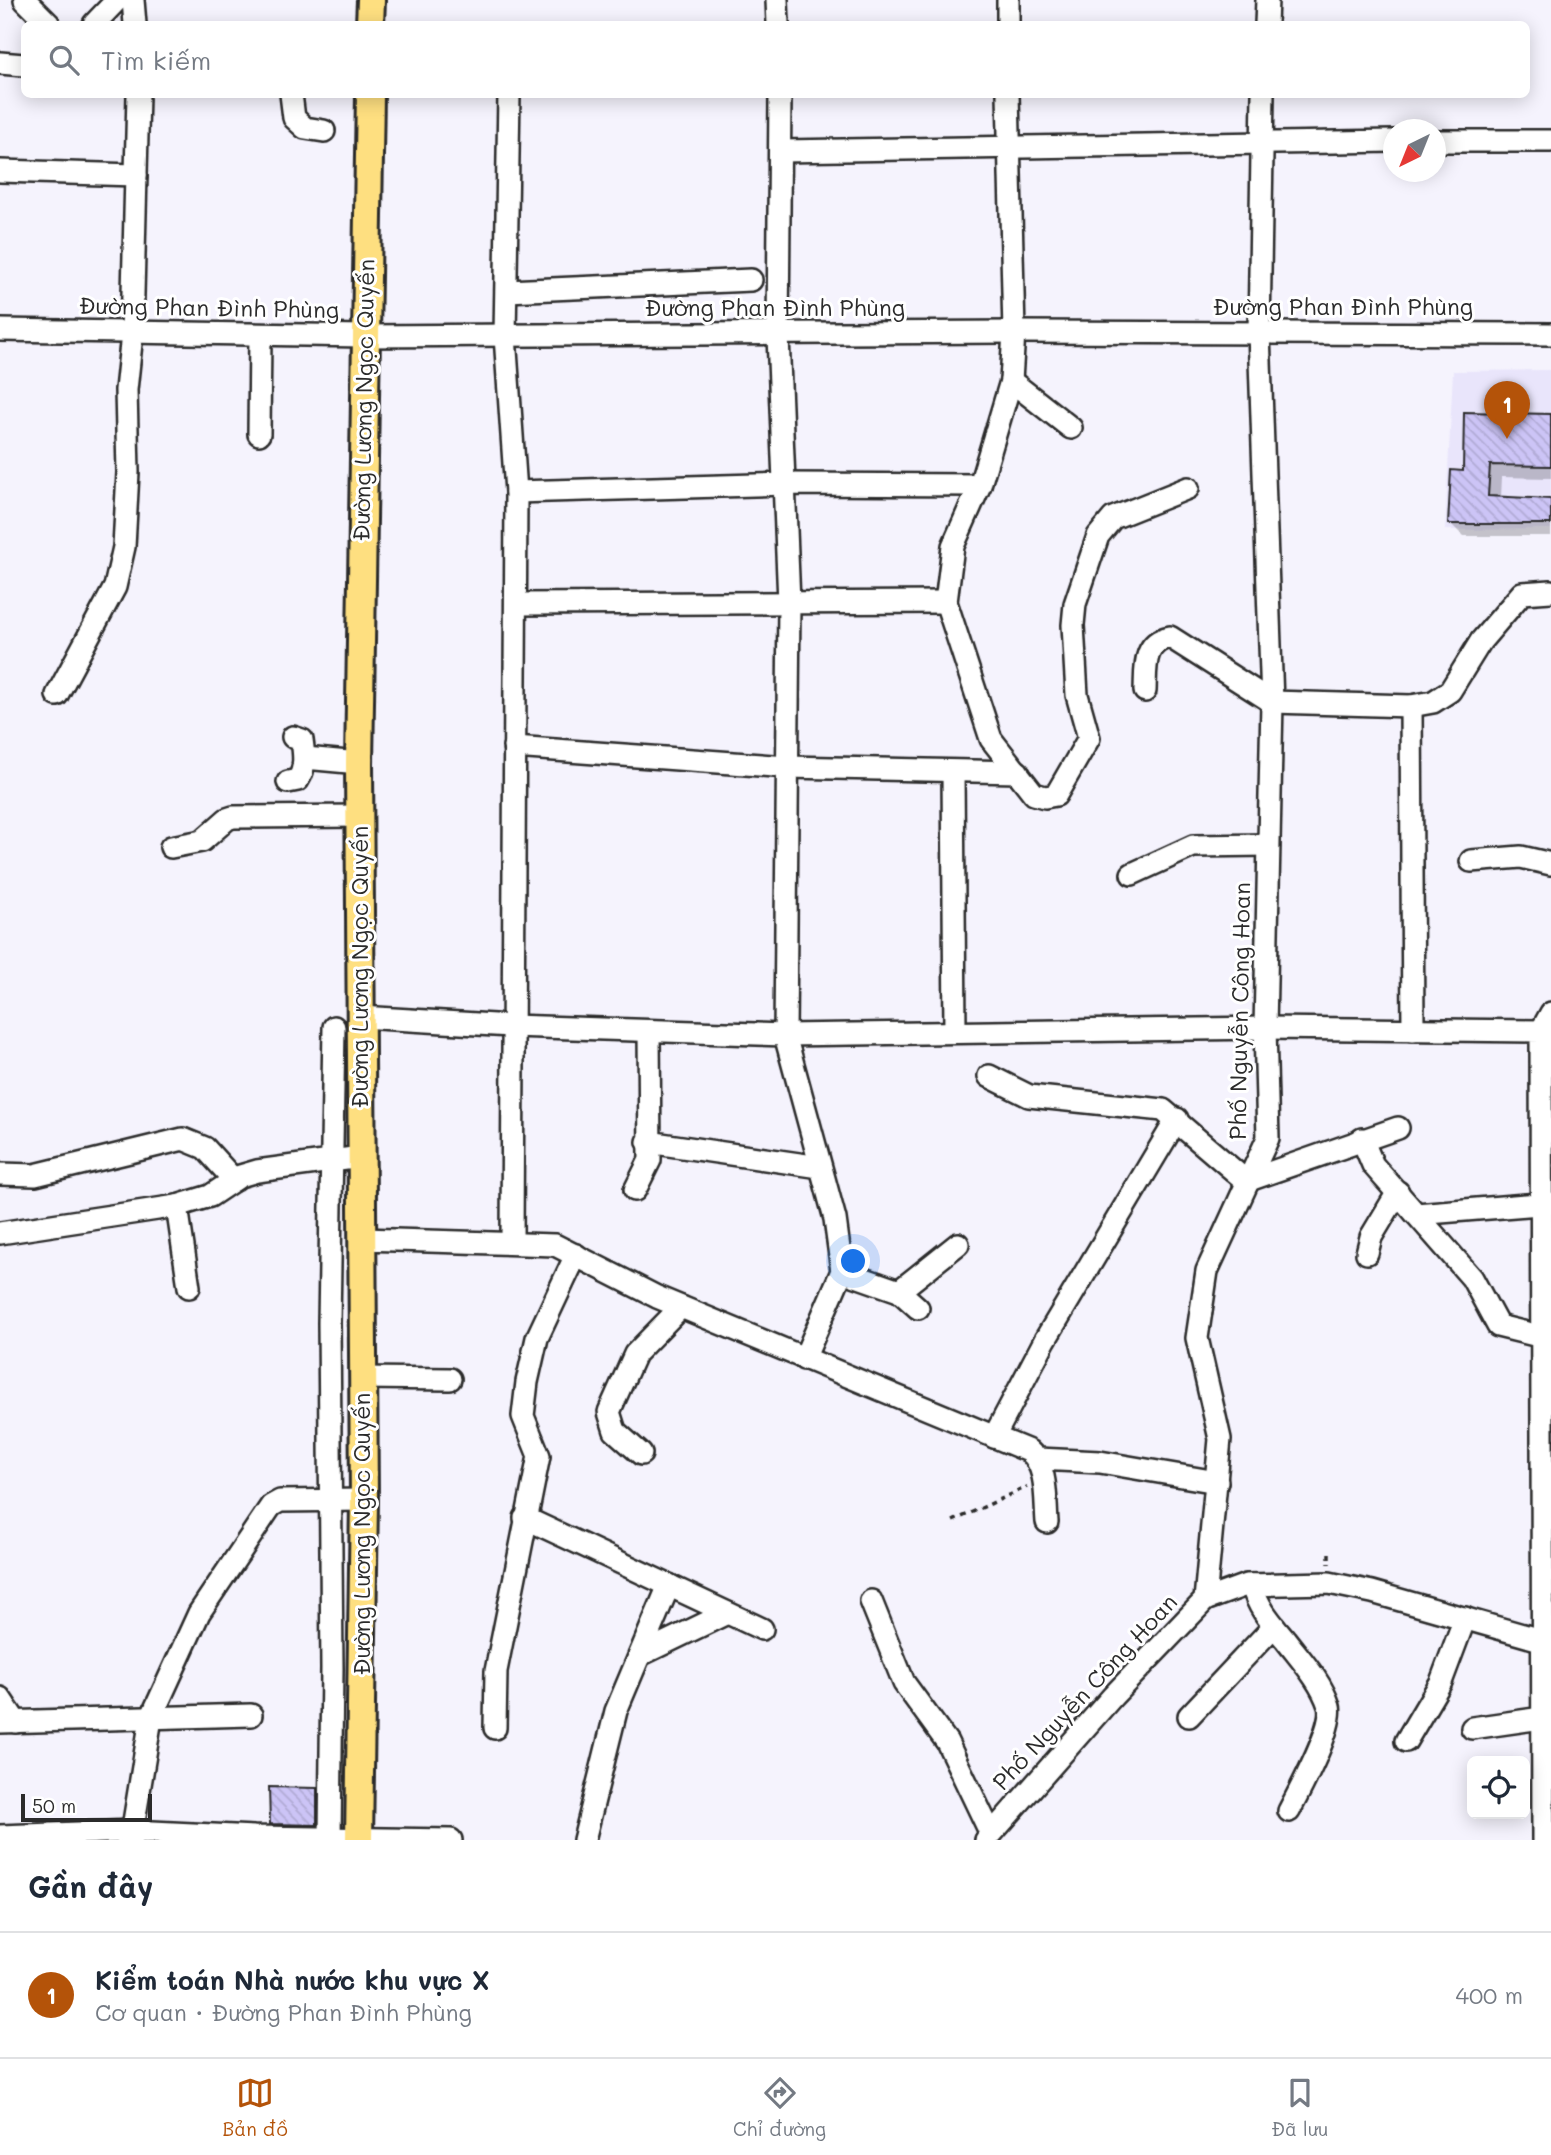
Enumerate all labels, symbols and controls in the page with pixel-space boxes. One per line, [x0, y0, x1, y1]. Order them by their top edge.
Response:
search box [21, 21, 1530, 98]
icon: search [45, 41, 83, 79]
text: Tìm kiếm [101, 43, 211, 77]
north arrow [1383, 119, 1446, 182]
street label: Đường Lương Ngọc Quyến [346, 259, 380, 541]
street label: Đường Phan Đình Phùng [79, 290, 339, 324]
street label: Đường Phan Đình Phùng [1213, 291, 1473, 321]
street label: Đường Phan Đình Phùng [645, 292, 905, 322]
pin: 1 [1484, 381, 1530, 439]
street label: Đường Lương Ngọc Quyến [344, 826, 374, 1108]
street label: Phố Nguyễn Công Hoan [1222, 882, 1256, 1140]
your location [836, 1244, 870, 1278]
street label: Đường Lương Ngọc Quyến [346, 1393, 376, 1675]
street label: Phố Nguyễn Công Hoan [985, 1587, 1183, 1796]
map controls [1467, 1756, 1530, 1819]
button: locate [1467, 1756, 1530, 1819]
scale bar [21, 1791, 152, 1823]
text: 50 m [32, 1793, 76, 1818]
text: Gần đây [28, 1866, 153, 1906]
text: Kiểm toán Nhà nước khu vực X [95, 1963, 490, 1997]
text: 1 [46, 1980, 56, 2010]
text: 400 m [1455, 1980, 1523, 2010]
text: Cơ quan · Đường Phan Đình Phùng [95, 1997, 472, 2027]
tab: Bản đồ [223, 2074, 288, 2141]
tab: Chỉ đường [733, 2074, 826, 2141]
tab: Đã lưu [1271, 2074, 1328, 2141]

